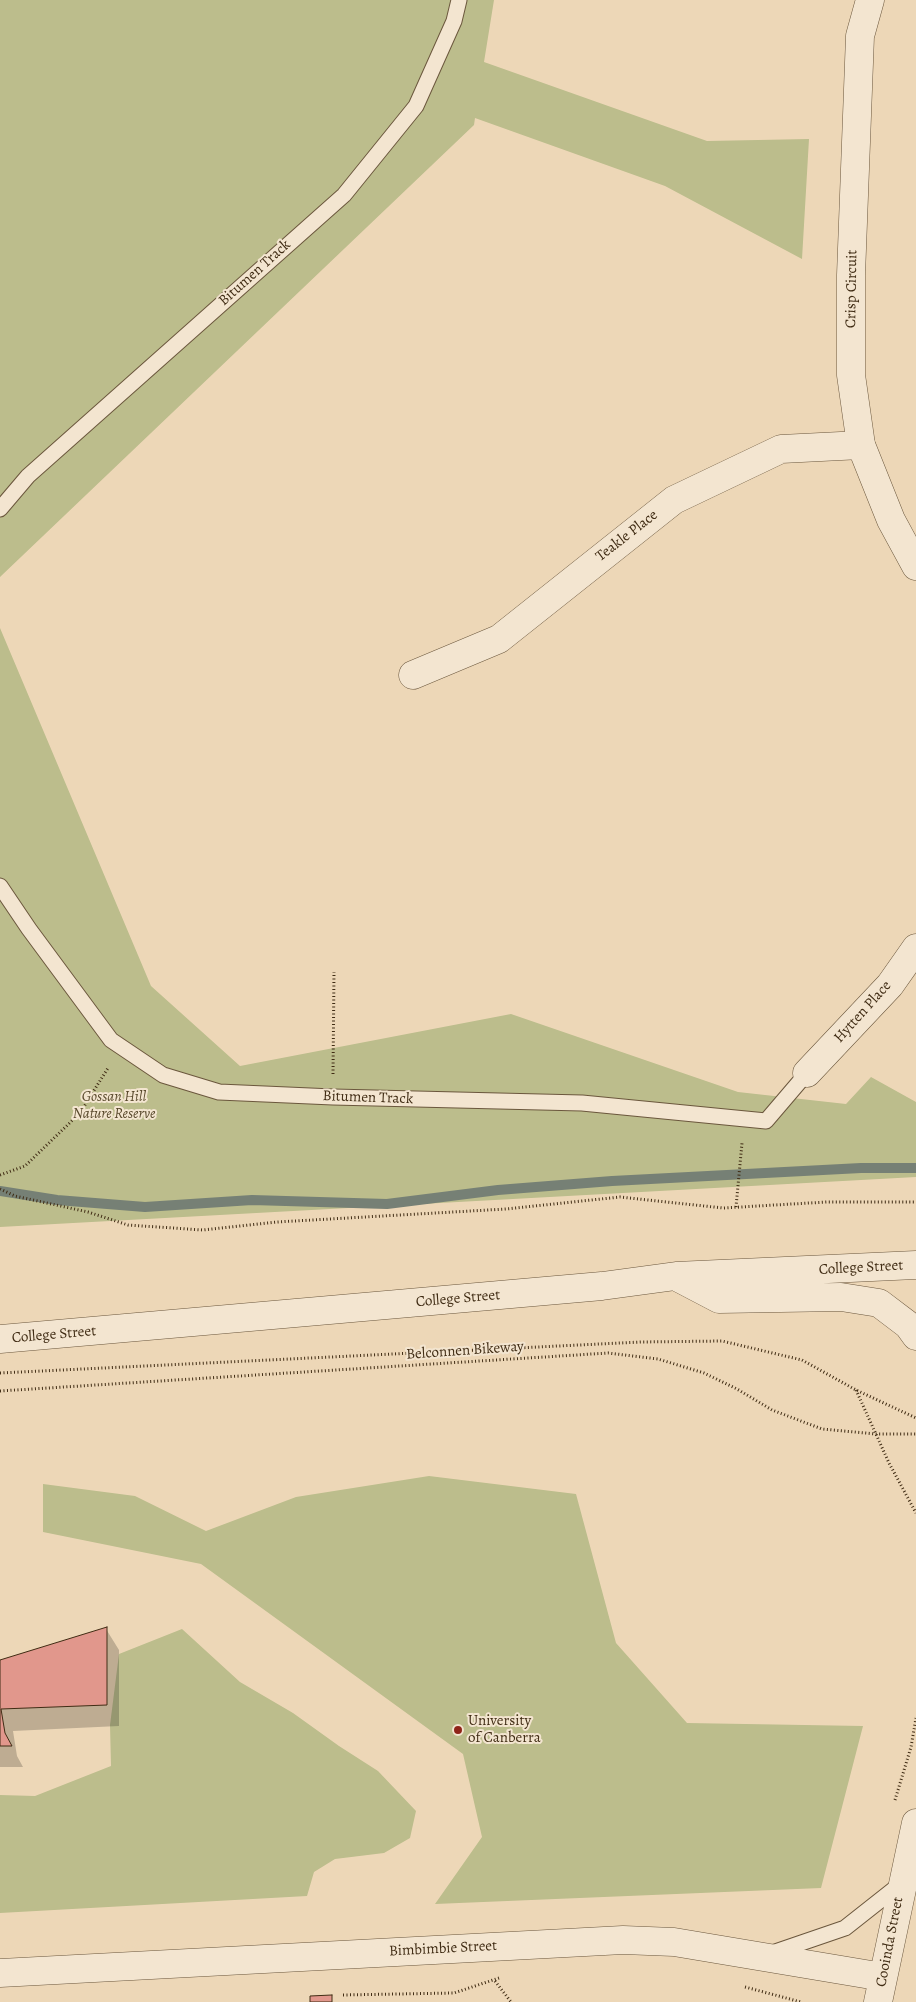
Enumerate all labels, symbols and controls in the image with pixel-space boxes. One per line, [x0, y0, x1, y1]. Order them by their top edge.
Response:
street label: Bitumen Track [215, 236, 295, 310]
street label: Crisp Circuit [842, 250, 862, 328]
street label: Teakle Place [592, 506, 662, 566]
street label: Hytten Place [831, 977, 895, 1047]
street label: Bitumen Track [322, 1087, 414, 1109]
park label: Gossan Hill Nature Reserve [73, 1088, 155, 1123]
street label: College Street [818, 1257, 904, 1279]
street label: College Street [415, 1286, 501, 1312]
street label: College Street [11, 1322, 97, 1348]
street label: Belconnen Bikeway [406, 1338, 524, 1364]
place label: University of Canberra [468, 1712, 541, 1747]
marker: University of Canberra [452, 1724, 464, 1736]
street label: Cooinda Street [872, 1895, 908, 1989]
street label: Bimbimbie Street [388, 1937, 498, 1961]

